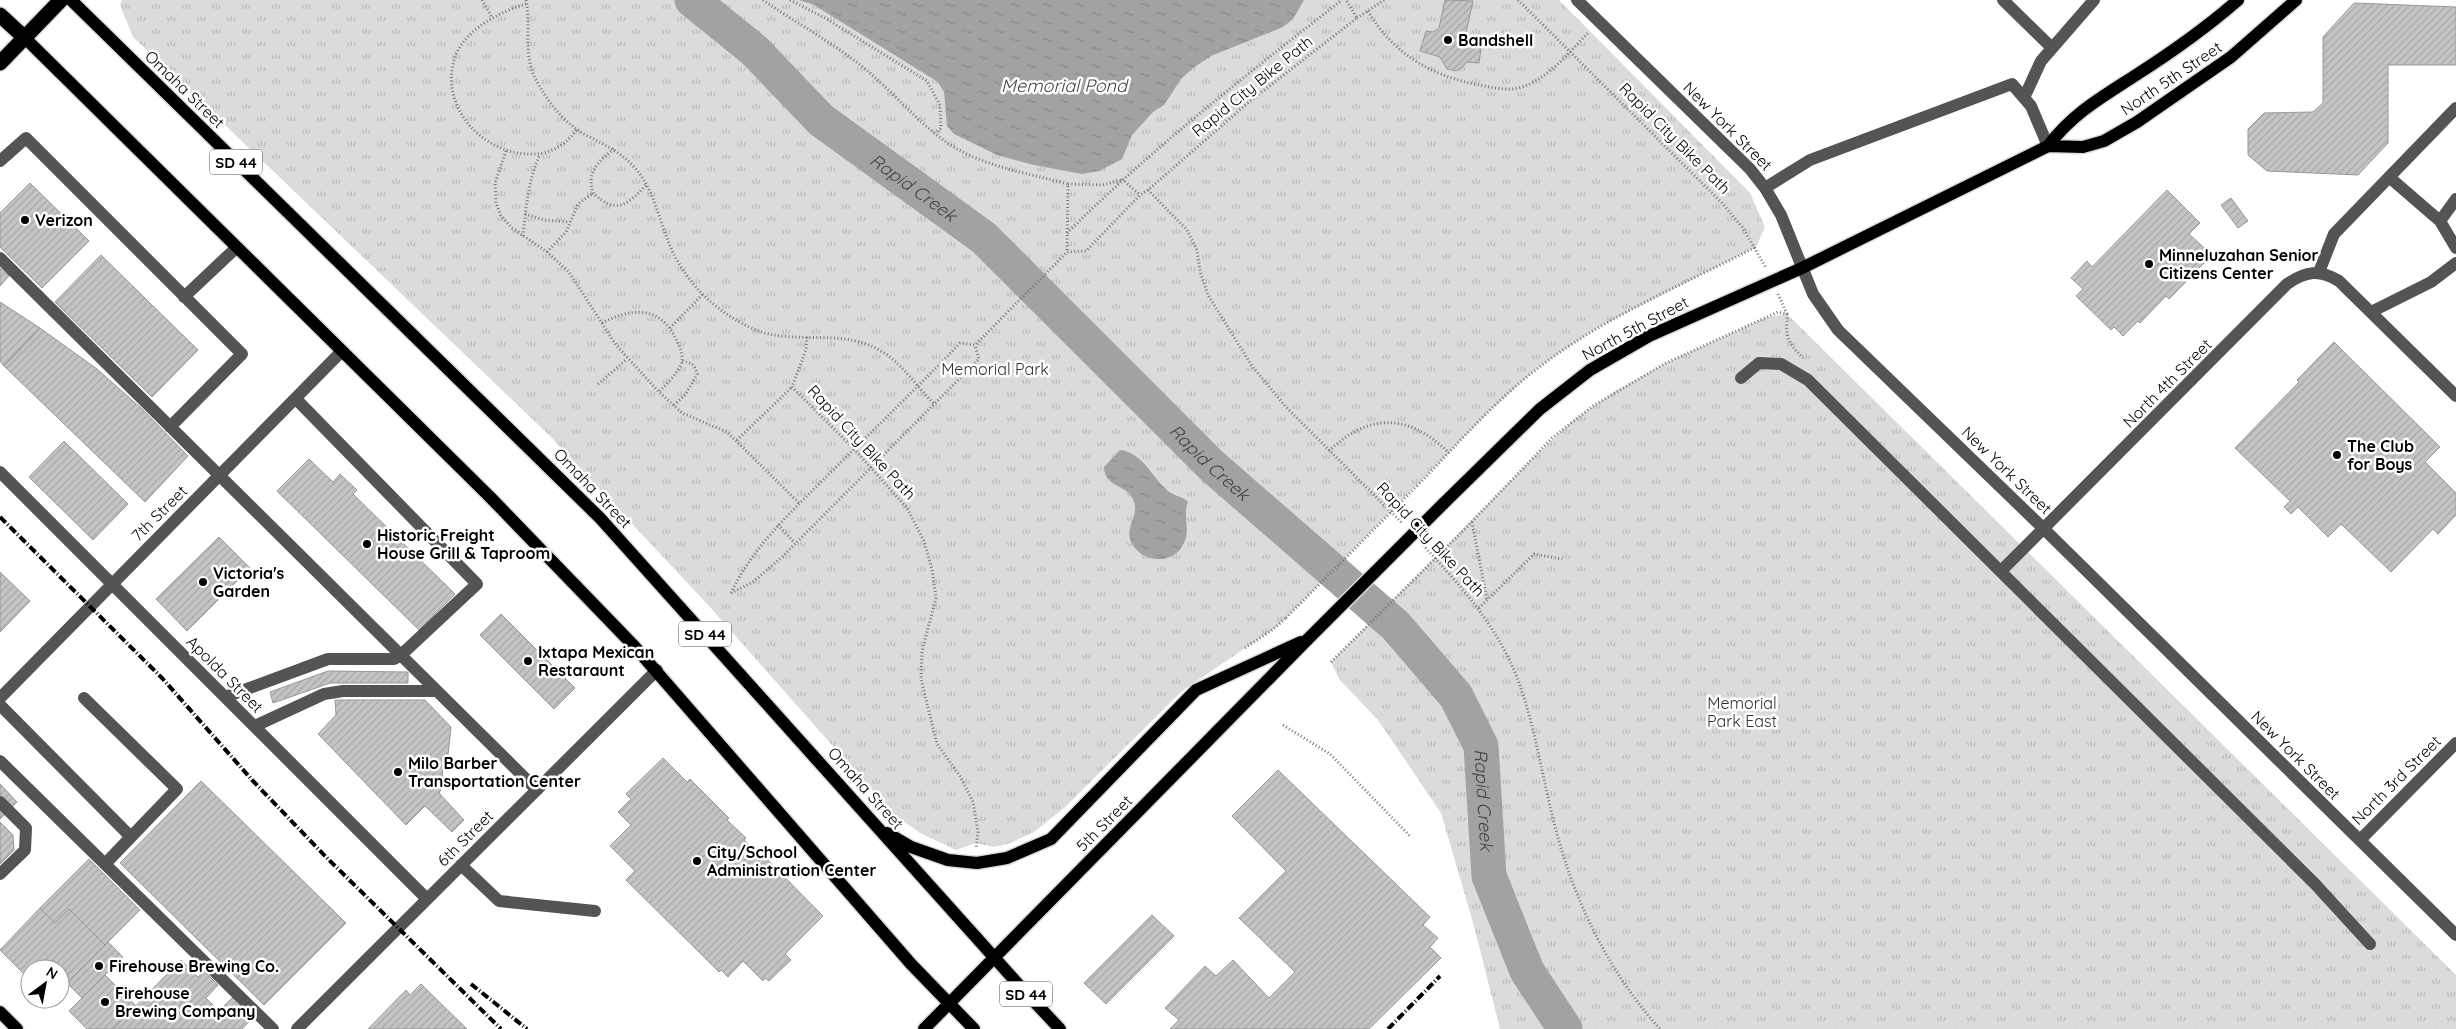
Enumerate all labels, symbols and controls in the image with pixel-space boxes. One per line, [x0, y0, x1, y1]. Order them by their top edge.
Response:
place label: Bandshell [1458, 30, 1533, 50]
street label: Rapid City Bike Path [1188, 31, 1316, 141]
marker: Bandshell [1442, 34, 1454, 46]
street label: North 5th Street [2117, 37, 2225, 119]
street label: Omaha Street [141, 46, 229, 132]
water label: Memorial Pond [1001, 74, 1129, 97]
street label: New York Street [1679, 77, 1777, 175]
street label: Rapid City Bike Path [1615, 78, 1735, 198]
water label: Rapid Creek [866, 148, 963, 227]
road number: SD 44 [210, 150, 262, 174]
place label: Verizon [35, 210, 93, 230]
marker: Verizon [19, 214, 31, 226]
place label: Minneluzahan Senior Citizens Center [2159, 245, 2319, 283]
marker: Minneluzahan Senior Citizens Center [2143, 258, 2155, 270]
street label: North 5th Street [1578, 292, 1692, 364]
street label: North 4th Street [2118, 334, 2216, 432]
park label: Memorial Park [941, 359, 1049, 379]
street label: Rapid City Bike Path [804, 380, 920, 504]
water label: Rapid Creek [1165, 419, 1256, 506]
street label: New York Street [1958, 422, 2056, 518]
place label: The Club for Boys [2347, 436, 2414, 474]
street label: Omaha Street [550, 444, 636, 532]
marker: The Club for Boys [2331, 449, 2343, 461]
street label: Rapid City Bike Path [1373, 477, 1489, 601]
street label: 7th Street [127, 481, 191, 545]
place label: Historic Freight House Grill & Taproom [377, 525, 550, 563]
marker: Historic Freight House Grill & Taproom [361, 538, 373, 550]
place label: Victoria's Garden [213, 563, 285, 601]
marker: Victoria's Garden [197, 576, 209, 588]
road number: SD 44 [679, 622, 731, 646]
street label: Apolda Street [182, 631, 268, 717]
place label: Ixtapa Mexican Restaraunt [538, 642, 654, 680]
marker: Ixtapa Mexican Restaraunt [522, 655, 534, 667]
park label: Memorial Park East [1707, 693, 1777, 731]
street label: New York Street [2247, 706, 2345, 804]
street label: North 3rd Street [2347, 731, 2445, 829]
street label: Omaha Street [824, 743, 908, 833]
water label: Rapid Creek [1470, 748, 1499, 853]
place label: Milo Barber Transportation Center [408, 753, 581, 791]
marker: Milo Barber Transportation Center [392, 766, 404, 778]
street label: 5th Street [1072, 791, 1136, 855]
street label: 6th Street [433, 806, 497, 870]
place label: City/School Administration Center [707, 842, 876, 880]
marker: City/School Administration Center [691, 855, 703, 867]
place label: Firehouse Brewing Co. [109, 956, 279, 976]
north arrow [20, 959, 70, 1009]
marker: Firehouse Brewing Co. [93, 960, 105, 972]
text: N [43, 963, 61, 983]
road number: SD 44 [1000, 982, 1052, 1006]
place label: Firehouse Brewing Company [115, 983, 256, 1021]
marker: Firehouse Brewing Company [99, 996, 111, 1008]

